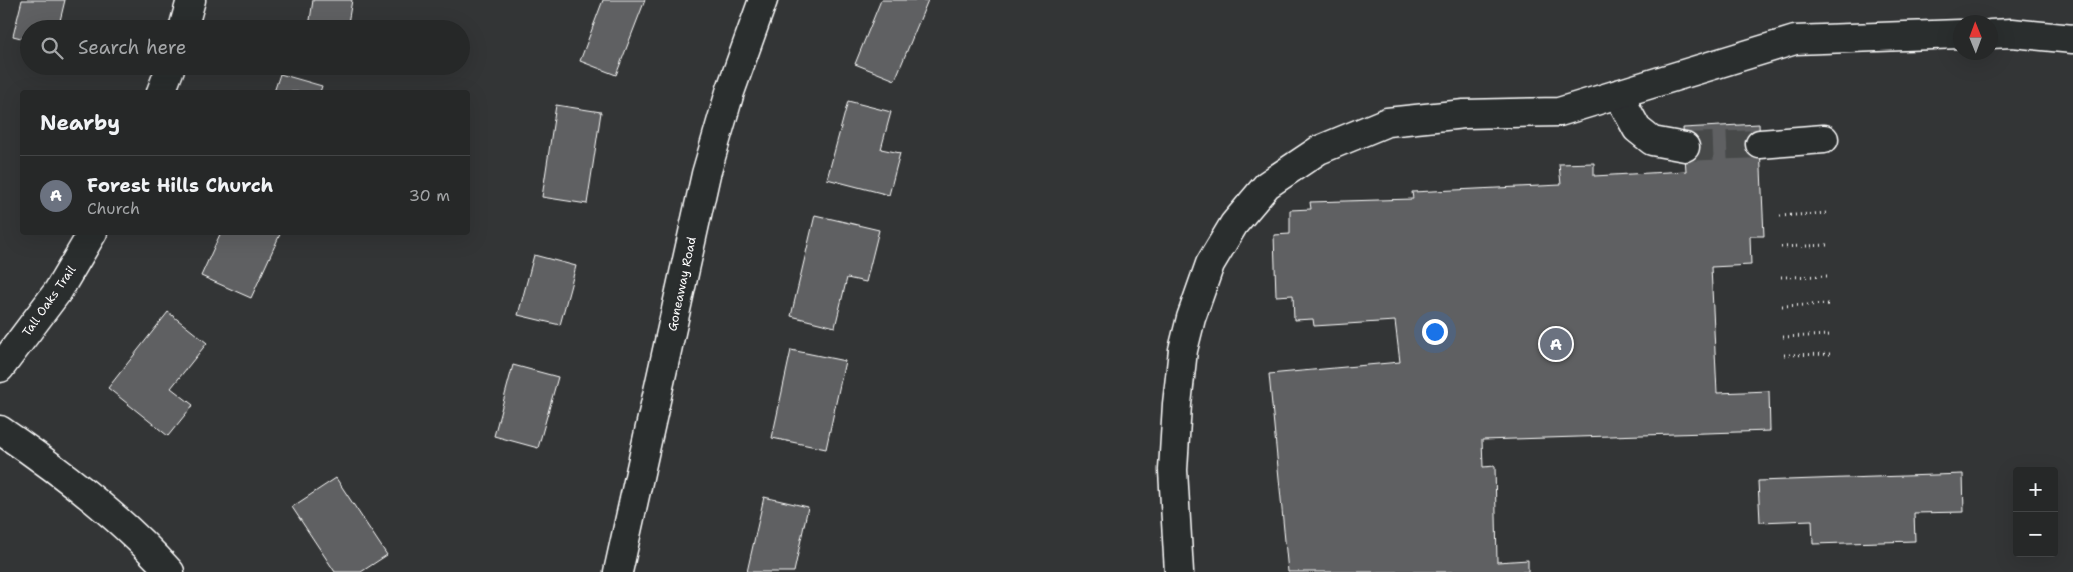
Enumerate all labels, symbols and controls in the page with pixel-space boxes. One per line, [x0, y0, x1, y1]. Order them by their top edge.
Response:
north arrow [1953, 15, 1998, 60]
search box [20, 20, 470, 75]
icon: search [38, 34, 66, 62]
text: Search here [78, 35, 187, 60]
text: Nearby [40, 109, 120, 137]
text: Forest Hills Church [87, 173, 273, 198]
text: A [50, 185, 62, 206]
text: 30 m [409, 185, 450, 206]
text: Church [87, 198, 140, 219]
street label: Goneaway Road [664, 235, 700, 333]
street label: Tall Oaks Trail [19, 262, 80, 340]
your location [1422, 319, 1448, 345]
pin: A [1540, 325, 1572, 363]
map controls [2013, 467, 2058, 557]
button: + [2013, 467, 2058, 512]
button: − [2013, 512, 2058, 557]

